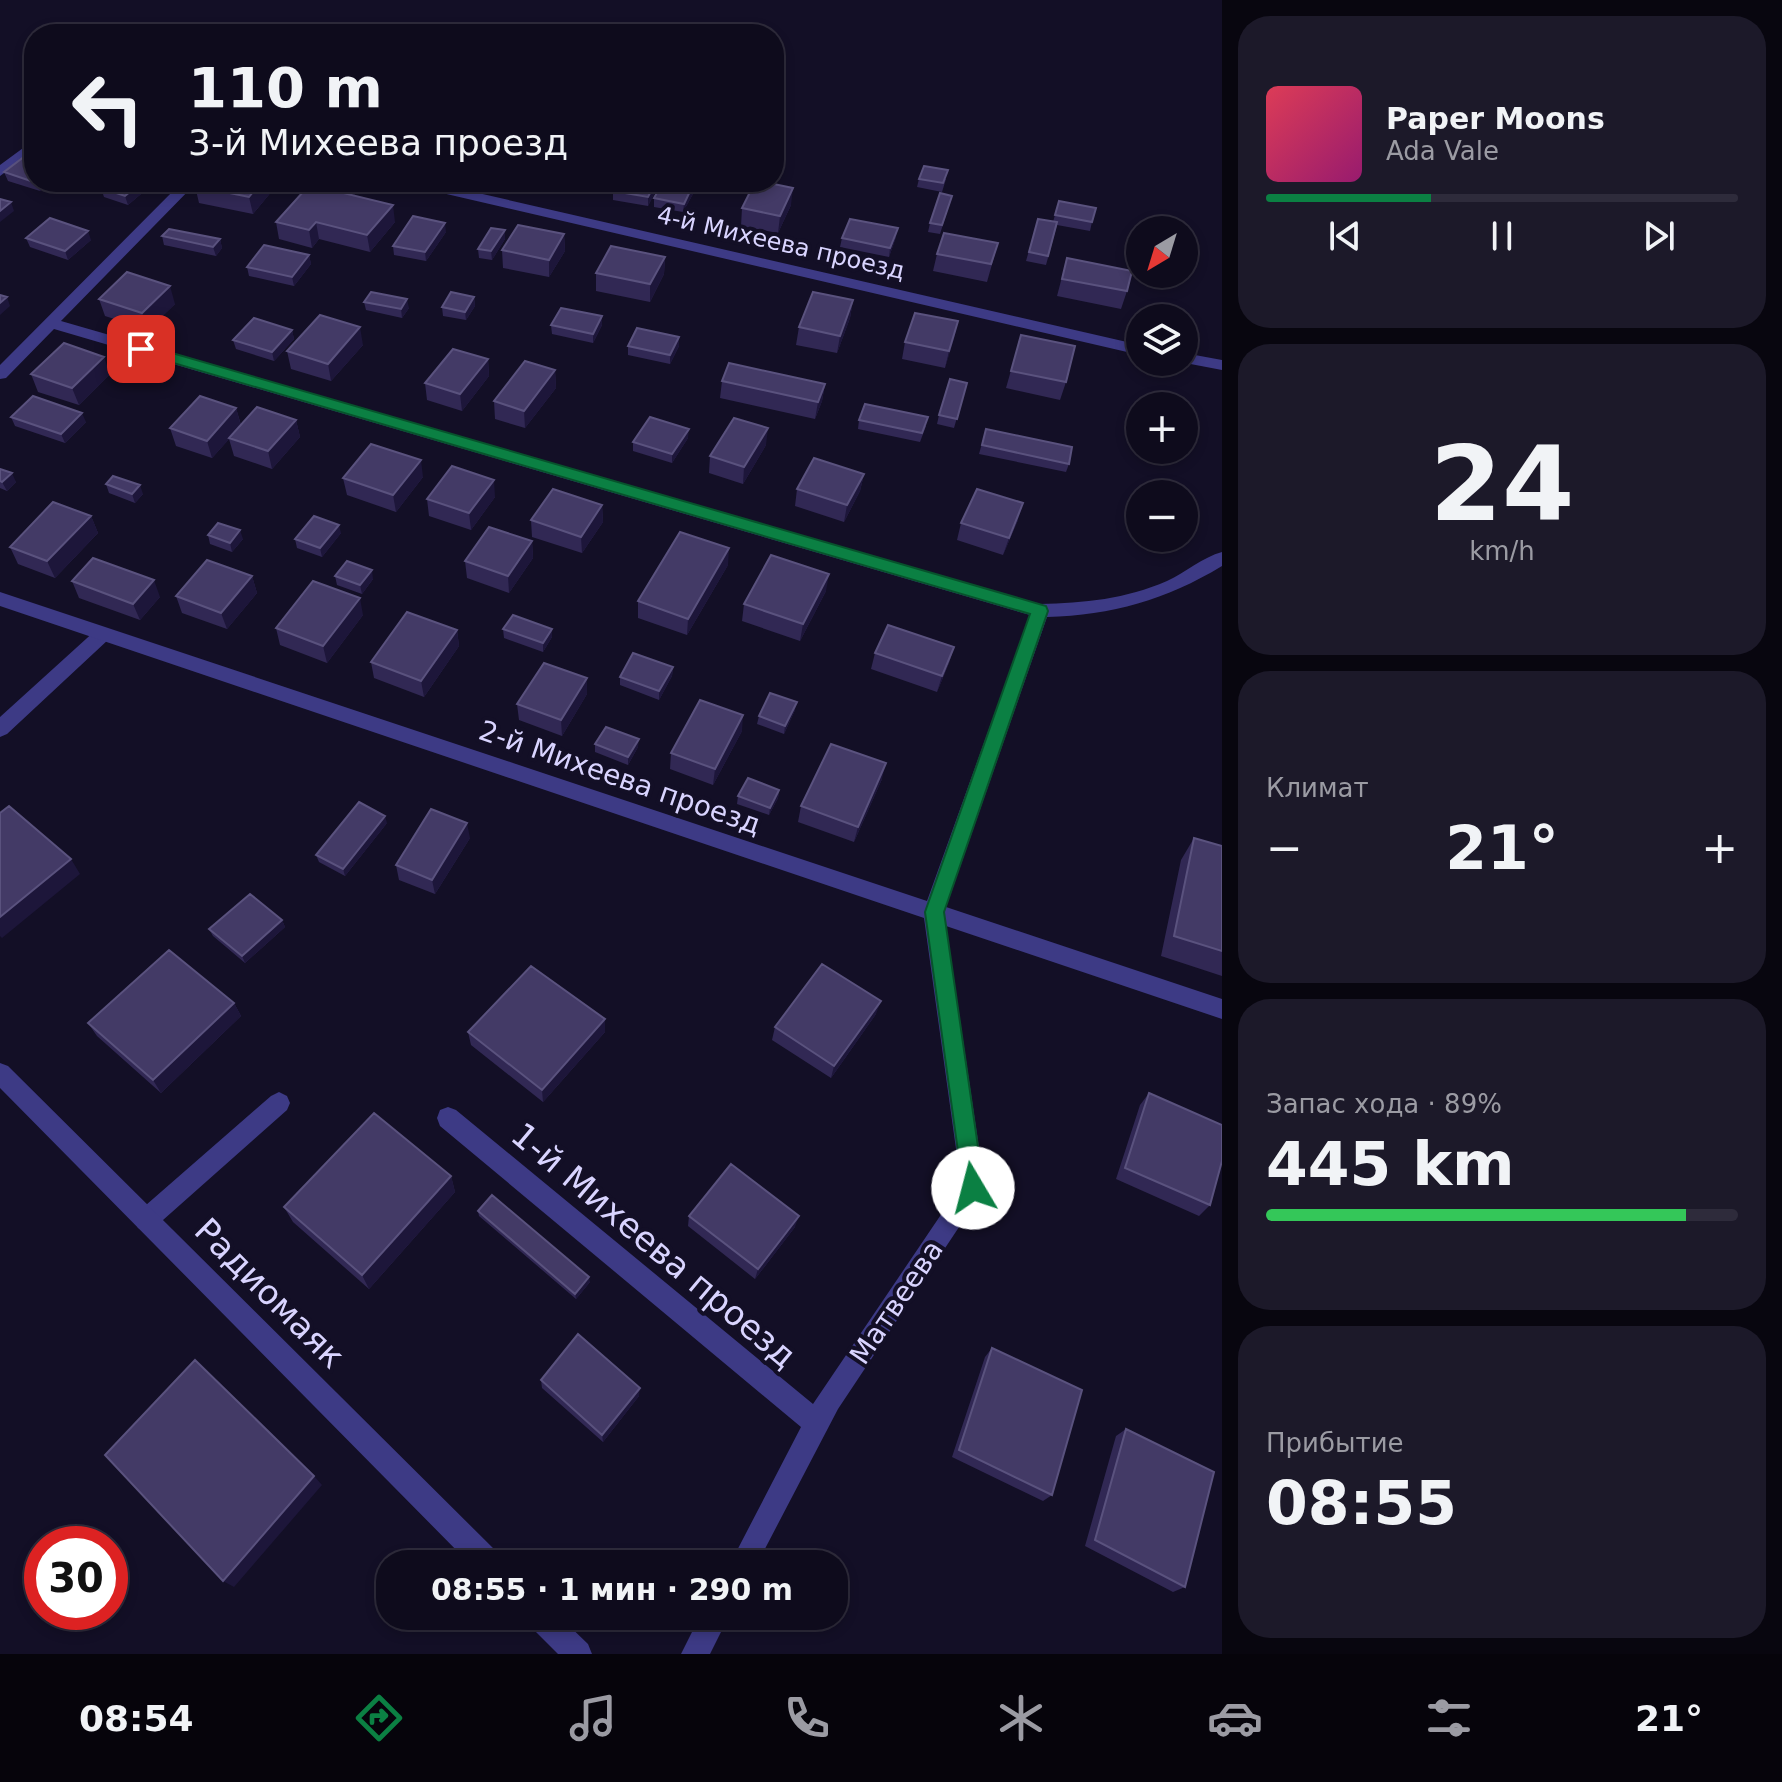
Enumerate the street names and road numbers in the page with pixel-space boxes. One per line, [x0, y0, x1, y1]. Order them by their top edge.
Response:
street label: 4-й Михеева проезд [654, 201, 908, 285]
street label: 2-й Михеева проезд [475, 714, 765, 841]
street label: 1-й Михеева проезд [504, 1114, 804, 1376]
street label: Радиомаяк [187, 1210, 353, 1376]
street label: Матвеева [843, 1234, 950, 1370]

